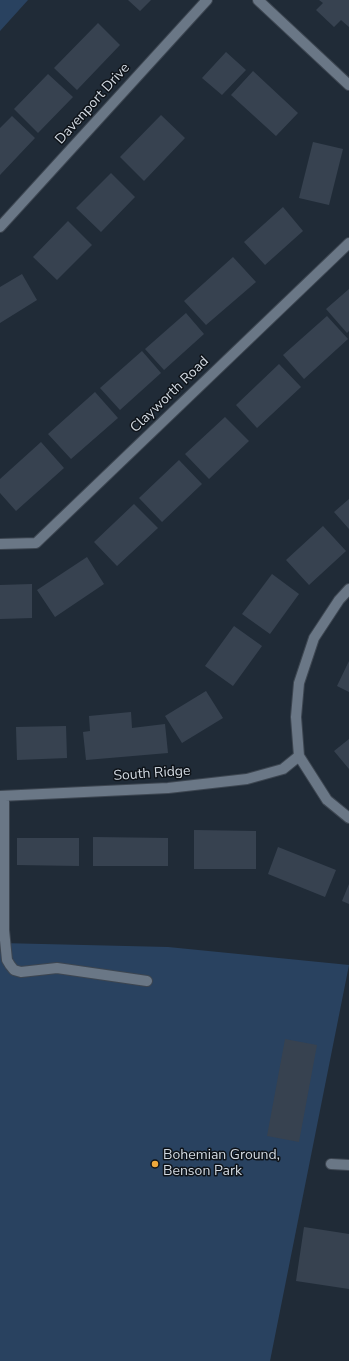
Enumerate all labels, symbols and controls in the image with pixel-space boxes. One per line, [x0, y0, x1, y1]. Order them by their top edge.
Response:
street label: Davenport Drive [52, 60, 134, 148]
street label: Clayworth Road [127, 353, 213, 437]
street label: South Ridge [113, 763, 191, 785]
place label: Bohemian Ground, Benson Park [163, 1148, 280, 1180]
marker: Bohemian Ground, Benson Park [150, 1159, 160, 1169]

